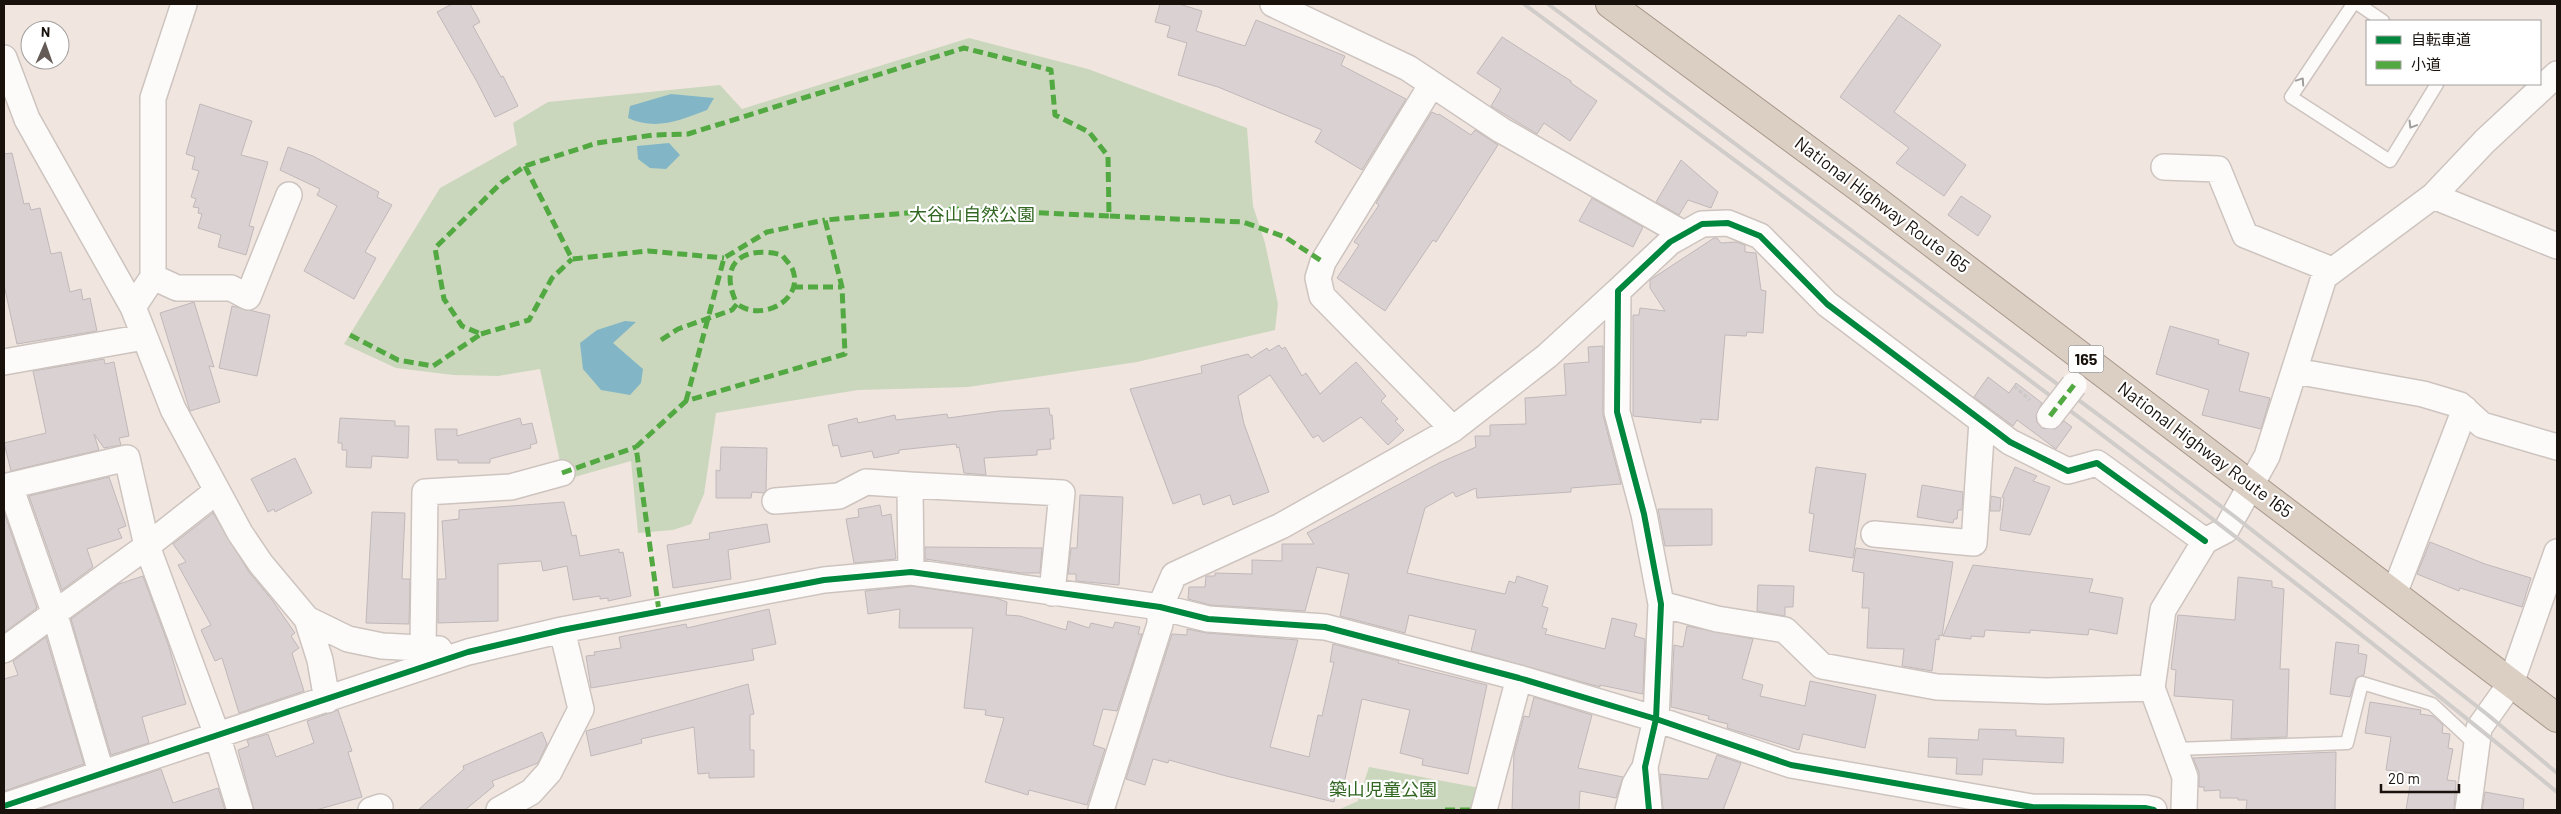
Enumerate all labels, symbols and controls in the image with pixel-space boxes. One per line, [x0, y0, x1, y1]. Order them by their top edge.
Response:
north arrow [20, 20, 70, 70]
legend [2366, 20, 2541, 85]
text: N [41, 23, 50, 40]
text: 自転車道 [2411, 30, 2471, 48]
text: 小道 [2411, 55, 2441, 73]
one-way arrow [2295, 77, 2305, 86]
one-way arrow [2409, 120, 2419, 129]
street label: National Highway Route 165 [1791, 131, 1974, 277]
park label: 大谷山自然公園 [909, 203, 1035, 225]
road number: 165 [2068, 346, 2104, 372]
street label: National Highway Route 165 [2114, 376, 2297, 522]
scale bar [2381, 762, 2458, 794]
text: 20 m [2388, 769, 2420, 787]
park label: 築山児童公園 [1329, 778, 1437, 800]

